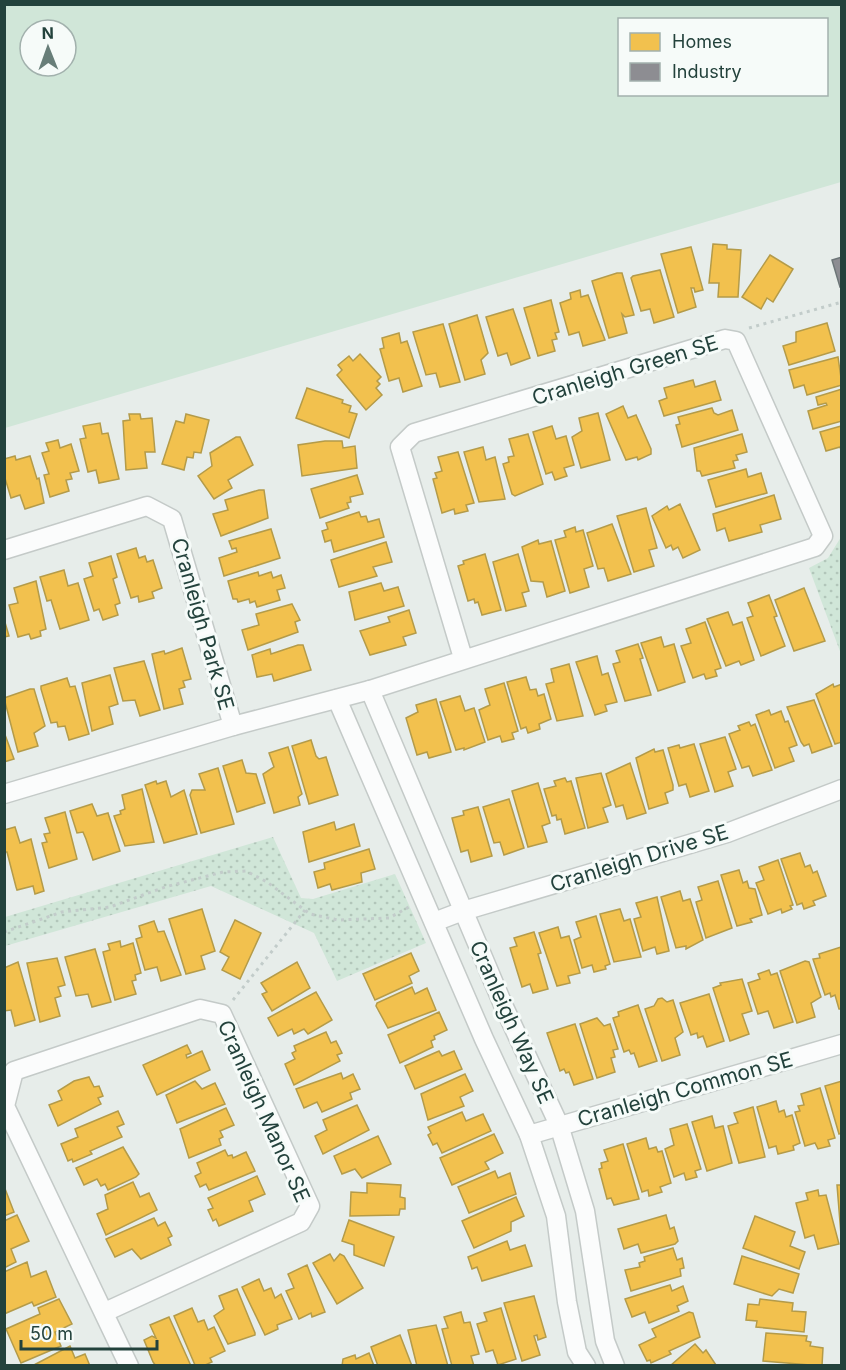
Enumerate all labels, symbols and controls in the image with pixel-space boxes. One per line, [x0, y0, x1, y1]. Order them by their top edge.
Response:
north arrow [18, 18, 78, 78]
legend [618, 18, 828, 96]
text: N [41, 23, 54, 43]
text: Homes [672, 31, 732, 52]
text: Industry [672, 61, 742, 82]
street label: Cranleigh Green SE [529, 330, 721, 410]
street label: Cranleigh Park SE [166, 535, 240, 713]
street label: Cranleigh Drive SE [547, 819, 731, 897]
street label: Cranleigh Way SE [465, 937, 559, 1107]
street label: Cranleigh Manor SE [213, 1016, 315, 1206]
street label: Cranleigh Common SE [574, 1046, 796, 1132]
scale bar [21, 1313, 158, 1351]
text: 50 m [30, 1323, 73, 1344]

